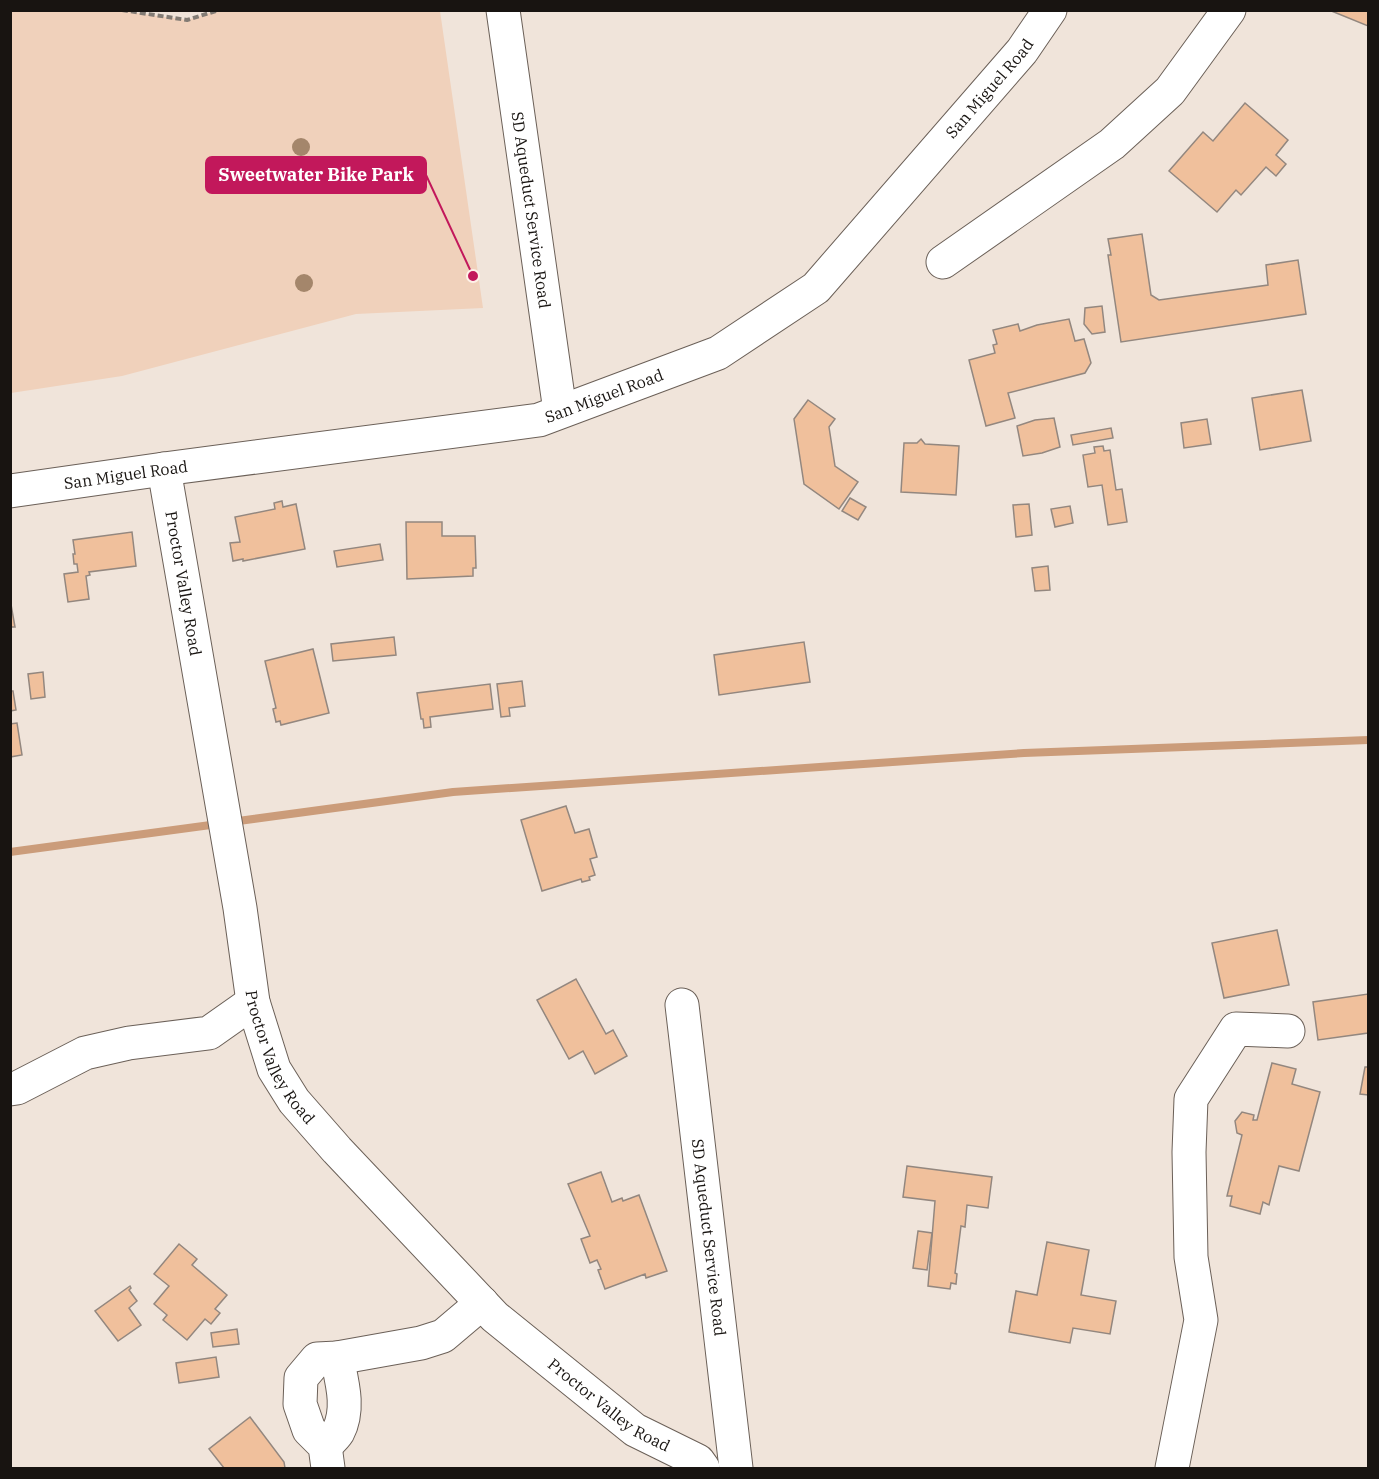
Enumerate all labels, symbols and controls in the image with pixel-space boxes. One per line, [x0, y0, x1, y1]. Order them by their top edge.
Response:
street label: San Miguel Road [941, 34, 1038, 142]
street label: SD Aqueduct Service Road [508, 110, 555, 310]
callout: Sweetwater Bike Park [206, 157, 426, 193]
text: Sweetwater Bike Park [218, 163, 414, 186]
street label: San Miguel Road [542, 364, 666, 427]
street label: San Miguel Road [63, 456, 189, 493]
street label: Proctor Valley Road [161, 509, 206, 658]
street label: Proctor Valley Road [241, 989, 320, 1128]
street label: SD Aqueduct Service Road [688, 1138, 731, 1337]
street label: Proctor Valley Road [544, 1354, 674, 1456]

